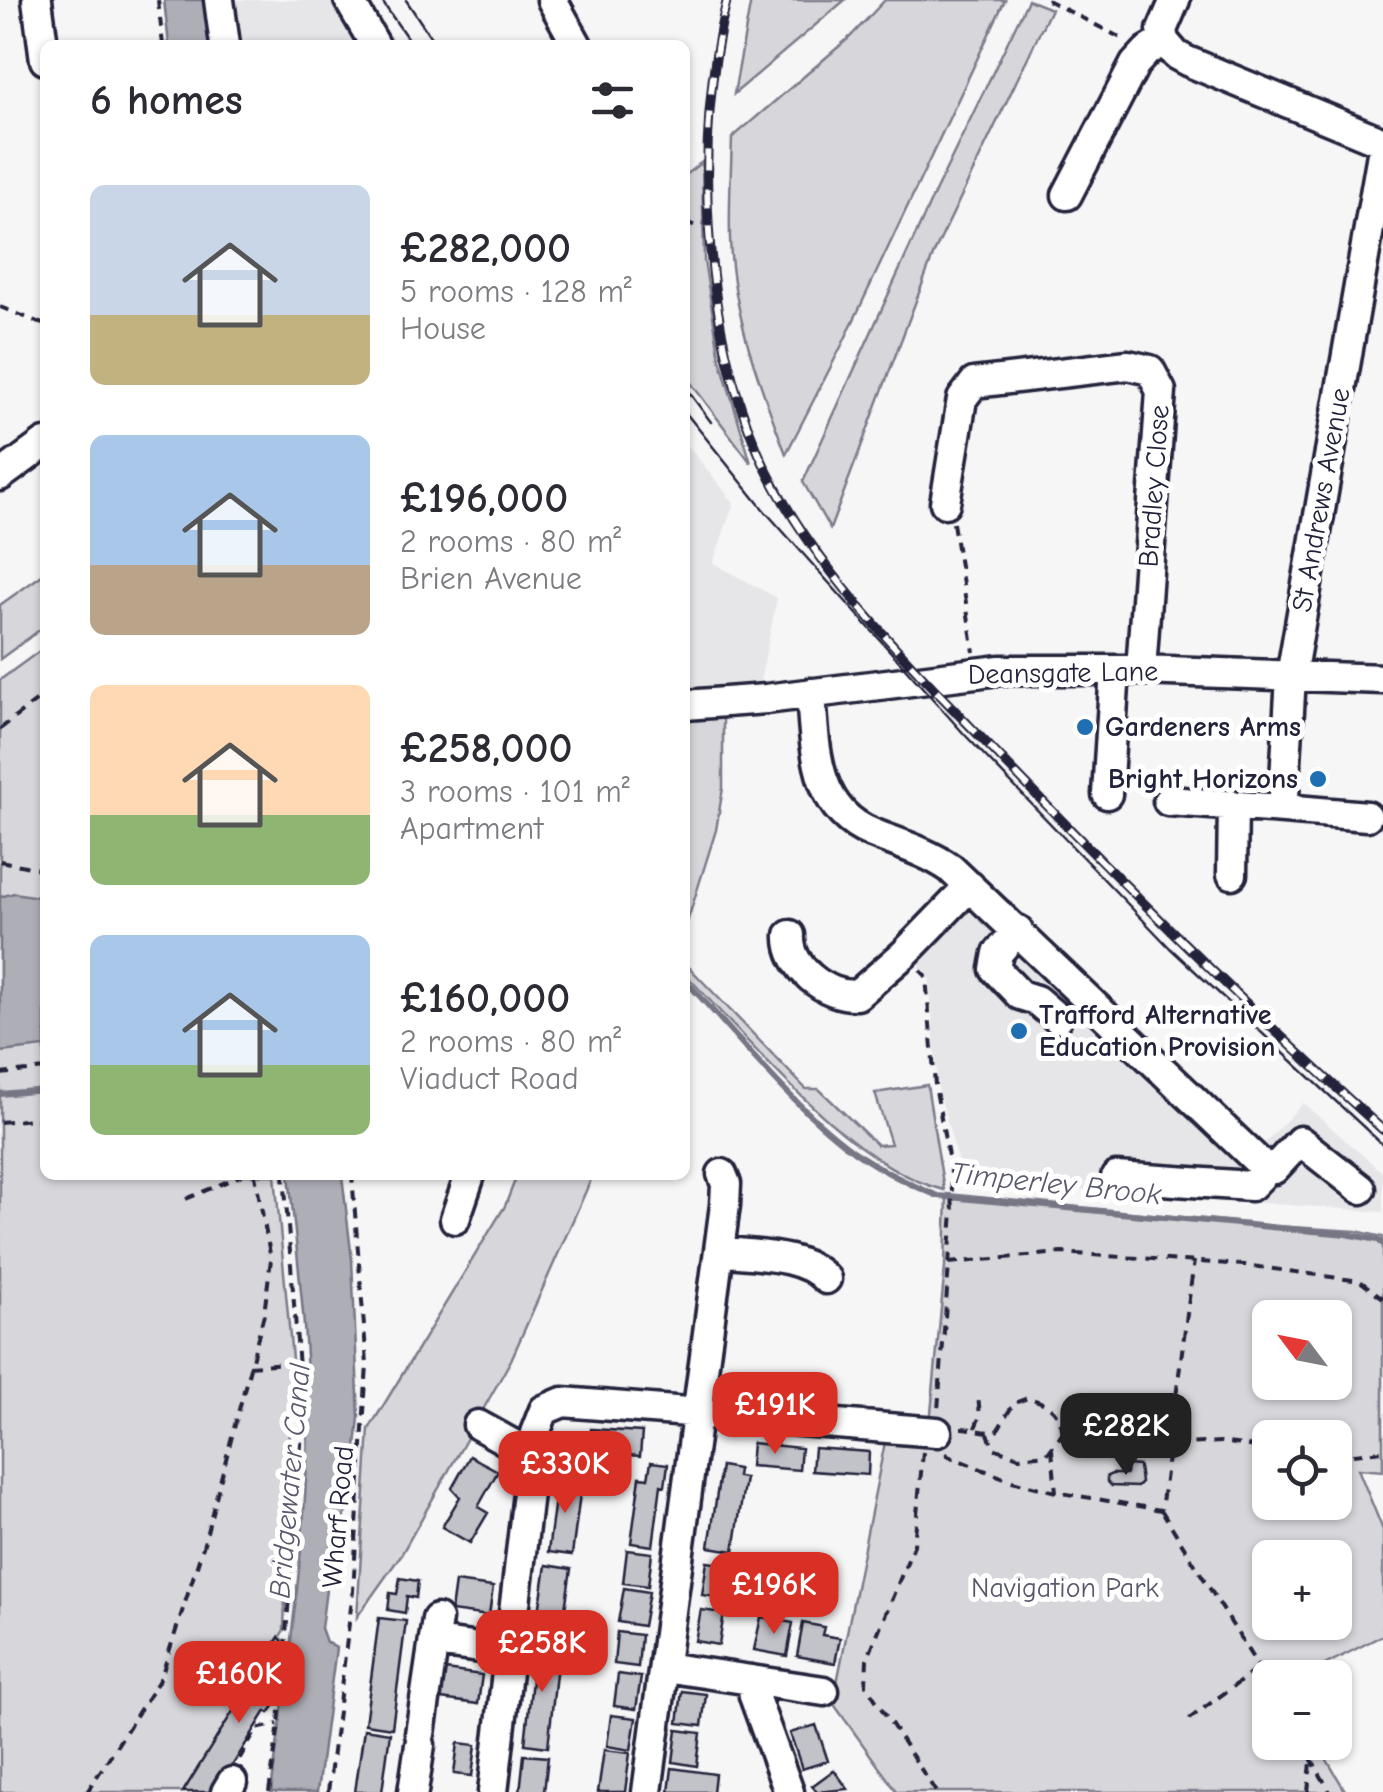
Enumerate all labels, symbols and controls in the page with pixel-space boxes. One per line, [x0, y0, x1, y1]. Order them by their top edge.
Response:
icon: filters [585, 73, 640, 128]
text: 6 homes [90, 76, 243, 125]
text: £282,000 [400, 224, 571, 273]
icon: home [170, 225, 290, 345]
text: 5 rooms · 128 m² [400, 273, 632, 310]
text: House [400, 310, 486, 347]
street label: St Andrews Avenue [1286, 385, 1356, 615]
street label: Bradley Close [1132, 404, 1176, 568]
text: £196,000 [400, 474, 568, 523]
icon: home [170, 475, 290, 595]
text: 2 rooms · 80 m² [400, 523, 621, 560]
text: Brien Avenue [400, 560, 582, 597]
street label: Deansgate Lane [967, 655, 1159, 691]
place label: Gardeners Arms [1105, 711, 1301, 743]
marker: Gardeners Arms [1074, 716, 1096, 738]
text: £258,000 [400, 724, 572, 773]
icon: home [170, 725, 290, 845]
place label: Bright Horizons [1108, 763, 1298, 795]
marker: Bright Horizons [1307, 768, 1329, 790]
text: 3 rooms · 101 m² [400, 773, 630, 810]
text: Apartment [400, 810, 543, 847]
text: £160,000 [400, 974, 570, 1023]
icon: home [170, 975, 290, 1095]
place label: Trafford Alternative Education Provision [1039, 999, 1276, 1063]
marker: Trafford Alternative Education Provision [1008, 1020, 1030, 1042]
text: 2 rooms · 80 m² [400, 1023, 621, 1060]
text: Viaduct Road [400, 1060, 579, 1097]
water label: Timperley Brook [949, 1156, 1163, 1212]
north arrow [1252, 1300, 1352, 1400]
map controls [1252, 1300, 1352, 1760]
water label: Bridgewater Canal [262, 1362, 318, 1600]
pin: £191K [705, 1372, 845, 1457]
text: £191K [735, 1386, 815, 1423]
pin: £282K [1056, 1393, 1196, 1478]
text: £282K [1082, 1407, 1170, 1444]
button: locate [1252, 1420, 1352, 1520]
pin: £330K [495, 1431, 635, 1516]
street label: Wharf Road [316, 1445, 360, 1589]
text: £330K [521, 1445, 609, 1482]
button: + [1252, 1540, 1352, 1640]
pin: £196K [704, 1552, 844, 1637]
text: £196K [731, 1566, 817, 1603]
park label: Navigation Park [971, 1572, 1159, 1604]
pin: £258K [472, 1610, 612, 1695]
text: £258K [498, 1624, 586, 1661]
pin: £160K [169, 1641, 309, 1726]
text: £160K [196, 1655, 282, 1692]
button: − [1252, 1660, 1352, 1760]

